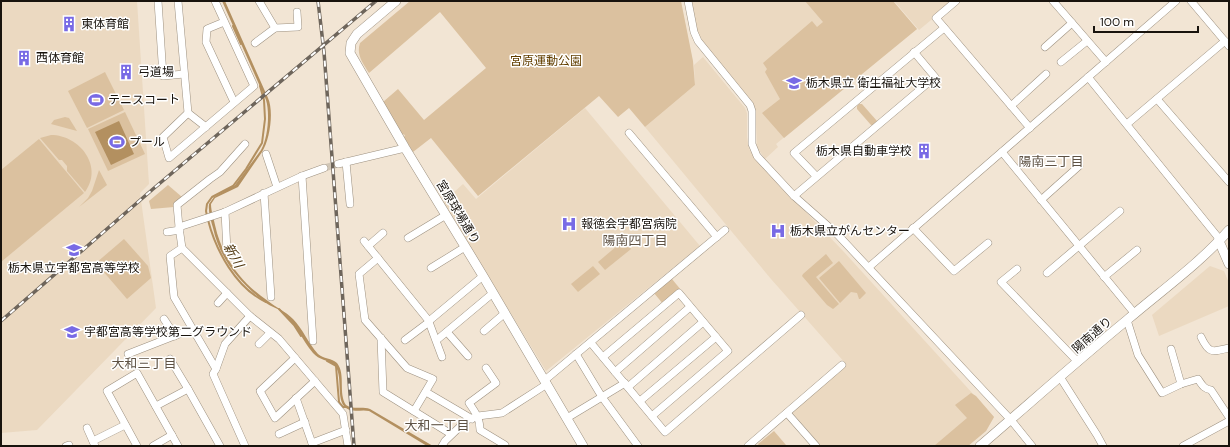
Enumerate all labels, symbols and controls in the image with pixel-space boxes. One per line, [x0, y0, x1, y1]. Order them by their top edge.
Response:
scale bar [1094, 8, 1198, 34]
text: 100 m [1100, 14, 1134, 30]
building icon: 東体育館 [60, 15, 78, 33]
place label: 東体育館 [81, 16, 129, 32]
building icon: 西体育館 [15, 49, 33, 67]
place label: 西体育館 [36, 50, 84, 66]
park label: 宮原運動公園 [510, 53, 582, 69]
building icon: 弓道場 [117, 63, 135, 81]
place label: 弓道場 [138, 64, 174, 80]
school or university icon: 栃木県立 衛生福祉大学校 [785, 74, 803, 92]
place label: 栃木県立 衛生福祉大学校 [806, 75, 941, 91]
sports icon: テニスコート [87, 91, 105, 109]
place label: テニスコート [108, 92, 180, 108]
sports icon: プール [108, 133, 126, 151]
place label: プール [129, 134, 165, 150]
building icon: 栃木県自動車学校 [915, 142, 933, 160]
place label: 栃木県自動車学校 [816, 143, 912, 159]
district label: 陽南三丁目 [1018, 153, 1084, 170]
street label: 宮原球場通り [433, 177, 483, 247]
hospital icon: 報徳会宇都宮病院 [560, 215, 578, 233]
place label: 報徳会宇都宮病院 [581, 216, 677, 232]
hospital icon: 栃木県立がんセンター [769, 222, 787, 240]
place label: 栃木県立がんセンター [790, 223, 910, 239]
district label: 陽南四丁目 [602, 232, 668, 249]
water label: 新川 [220, 240, 248, 272]
school or university icon: 栃木県立宇都宮高等学校 [65, 241, 83, 259]
place label: 栃木県立宇都宮高等学校 [8, 260, 140, 276]
street label: 陽南通り [1069, 313, 1115, 357]
school or university icon: 宇都宮高等学校第二グラウンド [63, 323, 81, 341]
place label: 宇都宮高等学校第二グラウンド [84, 324, 252, 340]
district label: 大和三丁目 [111, 355, 177, 372]
district label: 大和一丁目 [404, 417, 470, 434]

